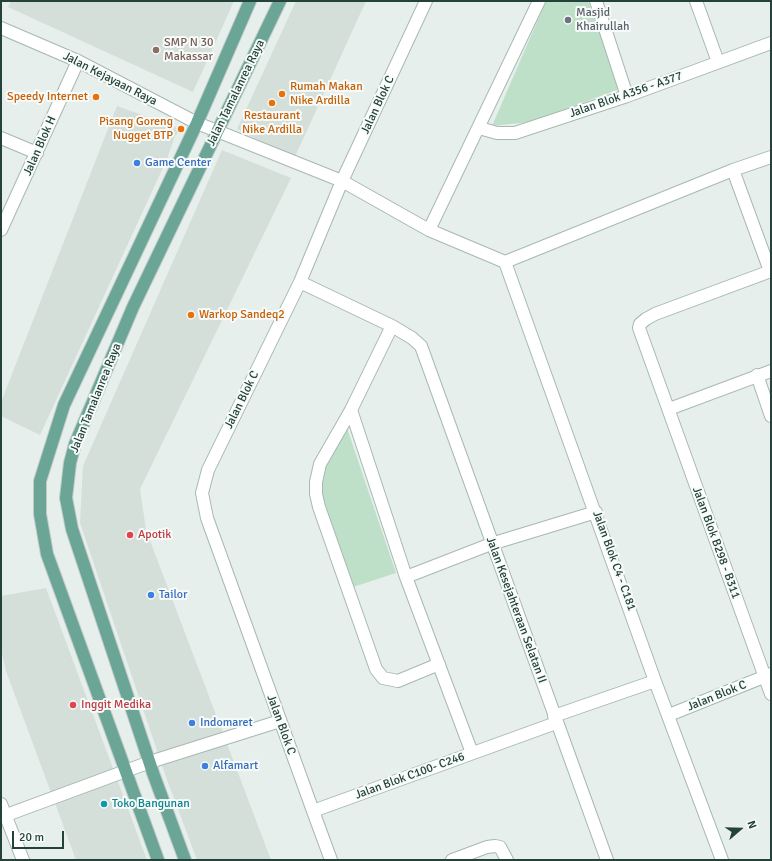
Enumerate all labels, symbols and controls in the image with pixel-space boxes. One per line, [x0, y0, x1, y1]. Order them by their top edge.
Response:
place label: Masjid Khairullah [576, 6, 630, 34]
marker: Masjid Khairullah [563, 15, 573, 25]
place label: SMP N 30 Makassar [164, 36, 213, 64]
street label: Jalan Tamalanrea Raya [204, 38, 268, 148]
marker: SMP N 30 Makassar [151, 45, 161, 55]
street label: Jalan Kejayaan Raya [61, 49, 159, 109]
street label: Jalan Blok A356 - A377 [568, 69, 684, 121]
street label: Jalan Blok C [358, 74, 398, 136]
place label: Rumah Makan Nike Ardilla [290, 80, 363, 108]
marker: Rumah Makan Nike Ardilla [277, 89, 287, 99]
place label: Speedy Internet [7, 90, 88, 104]
marker: Speedy Internet [91, 92, 101, 102]
marker: Restaurant Nike Ardilla [267, 98, 277, 108]
place label: Restaurant Nike Ardilla [242, 109, 302, 137]
street label: Jalan Blok H [20, 114, 60, 178]
place label: Pisang Goreng Nugget BTP [99, 115, 173, 143]
marker: Pisang Goreng Nugget BTP [176, 124, 186, 134]
place label: Game Center [145, 156, 211, 170]
marker: Game Center [132, 158, 142, 168]
place label: Warkop Sandeq2 [199, 308, 285, 322]
marker: Warkop Sandeq2 [186, 310, 196, 320]
street label: Jalan Tamalanrea Raya [68, 341, 124, 455]
street label: Jalan Blok C [222, 369, 262, 431]
street label: Jalan Blok B298 - B311 [689, 485, 743, 601]
street label: Jalan Blok C4 - C181 [589, 509, 639, 613]
place label: Apotik [138, 528, 171, 542]
marker: Apotik [125, 530, 135, 540]
street label: Jalan Kesejahteraan Selatan II [483, 535, 549, 685]
place label: Tailor [159, 588, 187, 602]
marker: Tailor [146, 590, 156, 600]
street label: Jalan Blok C [685, 678, 749, 714]
street label: Jalan Blok C [264, 693, 298, 757]
place label: Inggit Medika [81, 698, 151, 712]
marker: Inggit Medika [68, 700, 78, 710]
place label: Indomaret [200, 716, 253, 730]
marker: Indomaret [187, 718, 197, 728]
street label: Jalan Blok C100- C246 [353, 749, 467, 803]
place label: Alfamart [213, 759, 258, 773]
marker: Alfamart [200, 761, 210, 771]
place label: Toko Bangunan [112, 797, 190, 811]
marker: Toko Bangunan [99, 799, 109, 809]
north arrow [720, 809, 760, 849]
text: N [744, 819, 759, 831]
scale bar [14, 823, 66, 849]
text: 20 m [19, 830, 44, 845]

